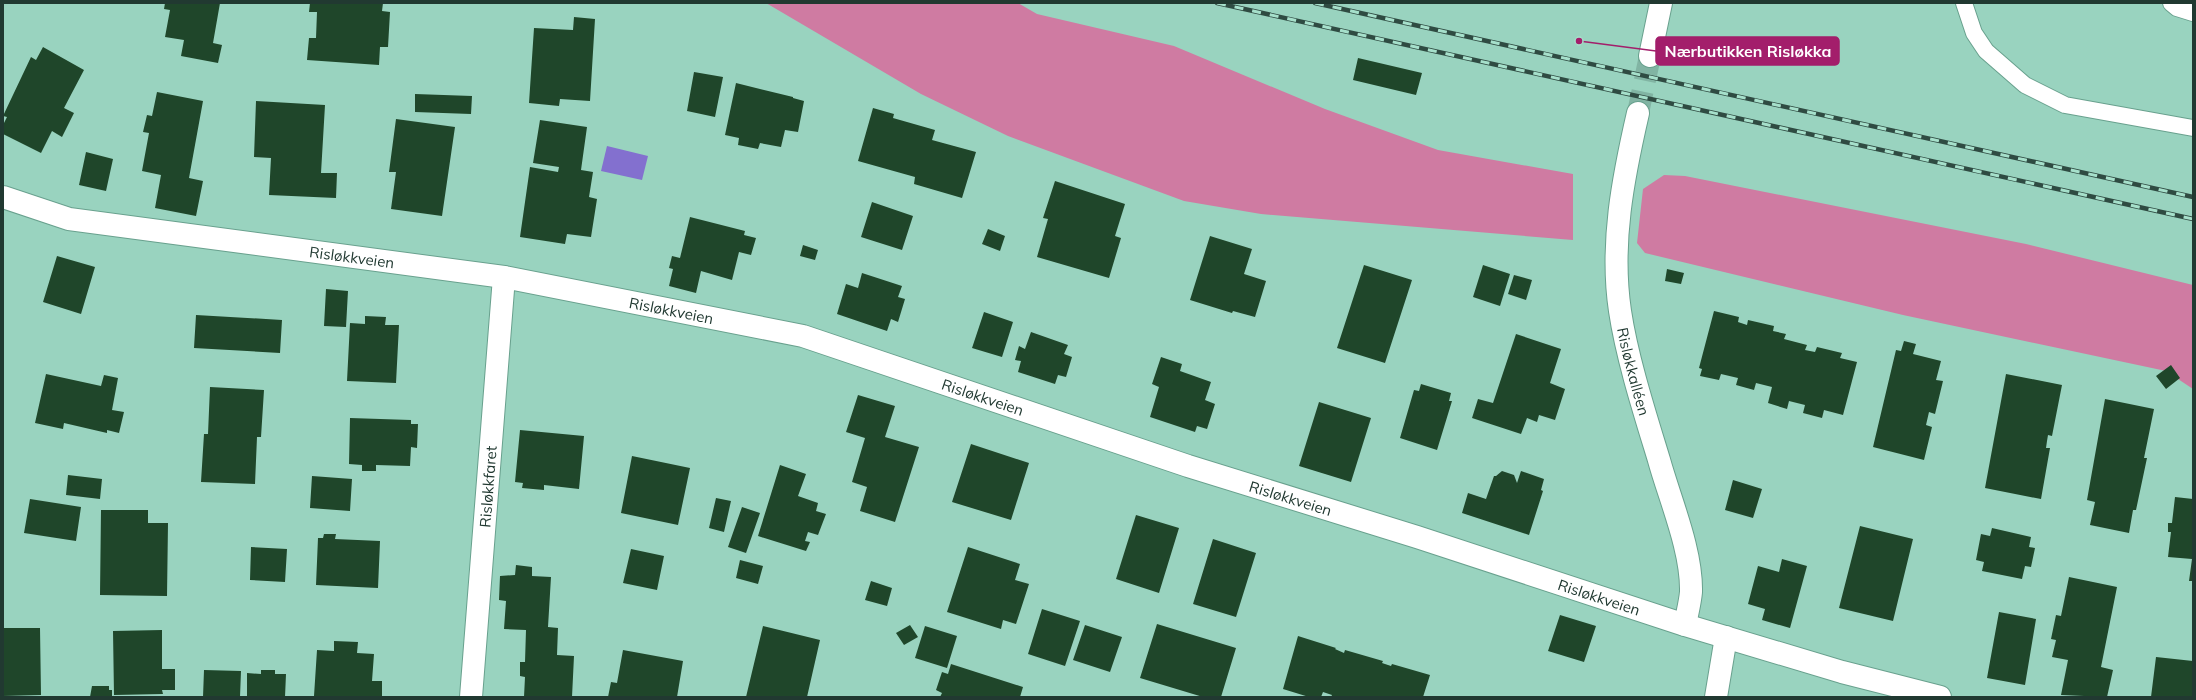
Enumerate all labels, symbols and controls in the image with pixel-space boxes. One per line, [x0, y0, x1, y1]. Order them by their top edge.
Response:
callout: Nærbutikken Risløkka [1656, 37, 1839, 65]
text: Nærbutikken Risløkka [1665, 41, 1831, 61]
street label: Risløkkveien [308, 242, 395, 272]
street label: Risløkkveien [628, 292, 715, 328]
street label: Risløkkalléen [1613, 326, 1654, 418]
street label: Risløkkveien [939, 374, 1026, 419]
street label: Risløkkfaret [475, 445, 500, 528]
street label: Risløkkveien [1247, 476, 1334, 520]
street label: Risløkkveien [1556, 574, 1643, 619]

